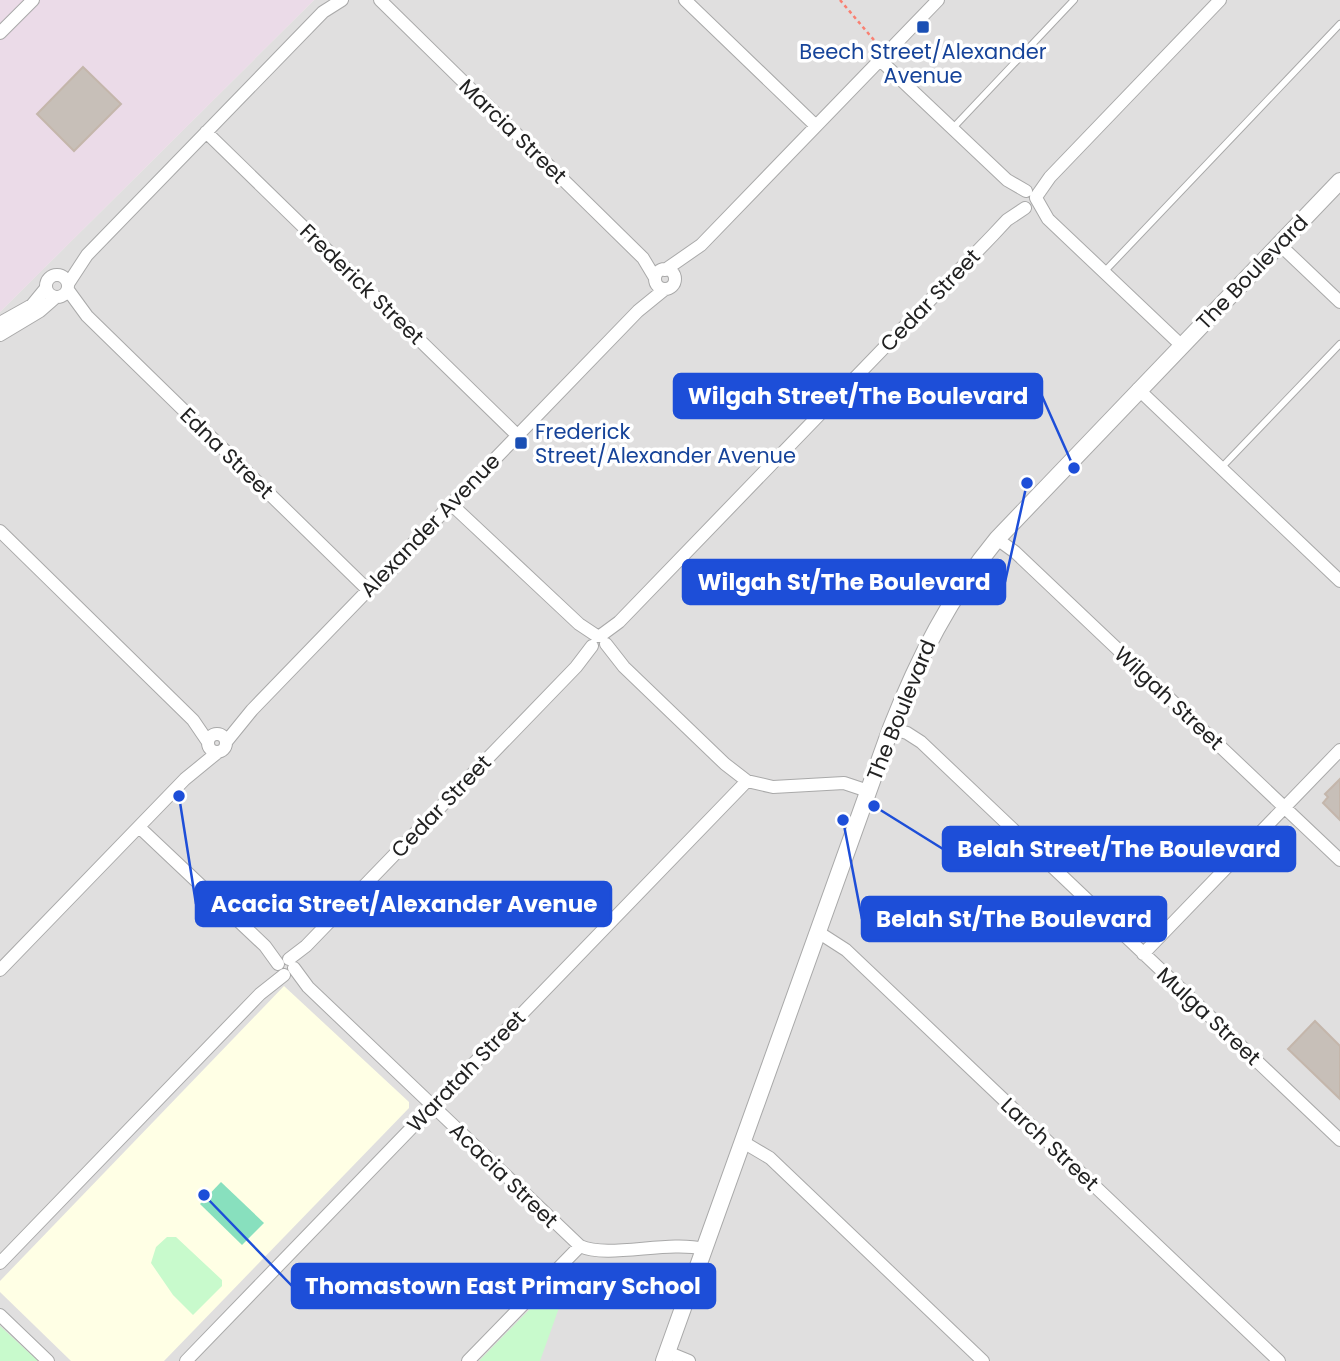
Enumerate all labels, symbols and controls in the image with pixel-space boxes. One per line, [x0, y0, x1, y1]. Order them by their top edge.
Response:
marker: Beech Street/Alexander Avenue [915, 19, 931, 35]
place label: Beech Street/Alexander Avenue [799, 37, 1047, 90]
street label: Marcia Street [453, 72, 573, 190]
street label: The Boulevard [1190, 208, 1314, 336]
street label: Frederick Street [294, 217, 430, 351]
street label: Cedar Street [874, 242, 986, 358]
callout: Wilgah Street/The Boulevard [674, 374, 1042, 418]
text: Wilgah Street/The Boulevard [688, 380, 1028, 412]
street label: Edna Street [174, 401, 280, 505]
place label: Frederick Street/Alexander Avenue [535, 417, 796, 470]
marker: Frederick Street/Alexander Avenue [513, 435, 529, 451]
street label: Alexander Avenue [354, 447, 506, 603]
callout: Wilgah St/The Boulevard [683, 560, 1005, 604]
text: Wilgah St/The Boulevard [697, 566, 991, 598]
street label: The Boulevard [860, 635, 942, 785]
street label: Wilgah Street [1108, 640, 1230, 756]
street label: Cedar Street [385, 748, 497, 864]
callout: Belah Street/The Boulevard [943, 827, 1295, 871]
text: Belah Street/The Boulevard [957, 833, 1281, 865]
callout: Acacia Street/Alexander Avenue [196, 882, 611, 926]
text: Acacia Street/Alexander Avenue [211, 888, 597, 920]
callout: Belah St/The Boulevard [862, 897, 1166, 941]
text: Belah St/The Boulevard [876, 903, 1152, 935]
street label: Mulga Street [1151, 960, 1267, 1072]
street label: Waratah Street [400, 1004, 532, 1138]
street label: Larch Street [995, 1091, 1105, 1197]
street label: Acacia Street [443, 1116, 565, 1234]
callout: Thomastown East Primary School [292, 1264, 715, 1308]
text: Thomastown East Primary School [305, 1270, 701, 1302]

